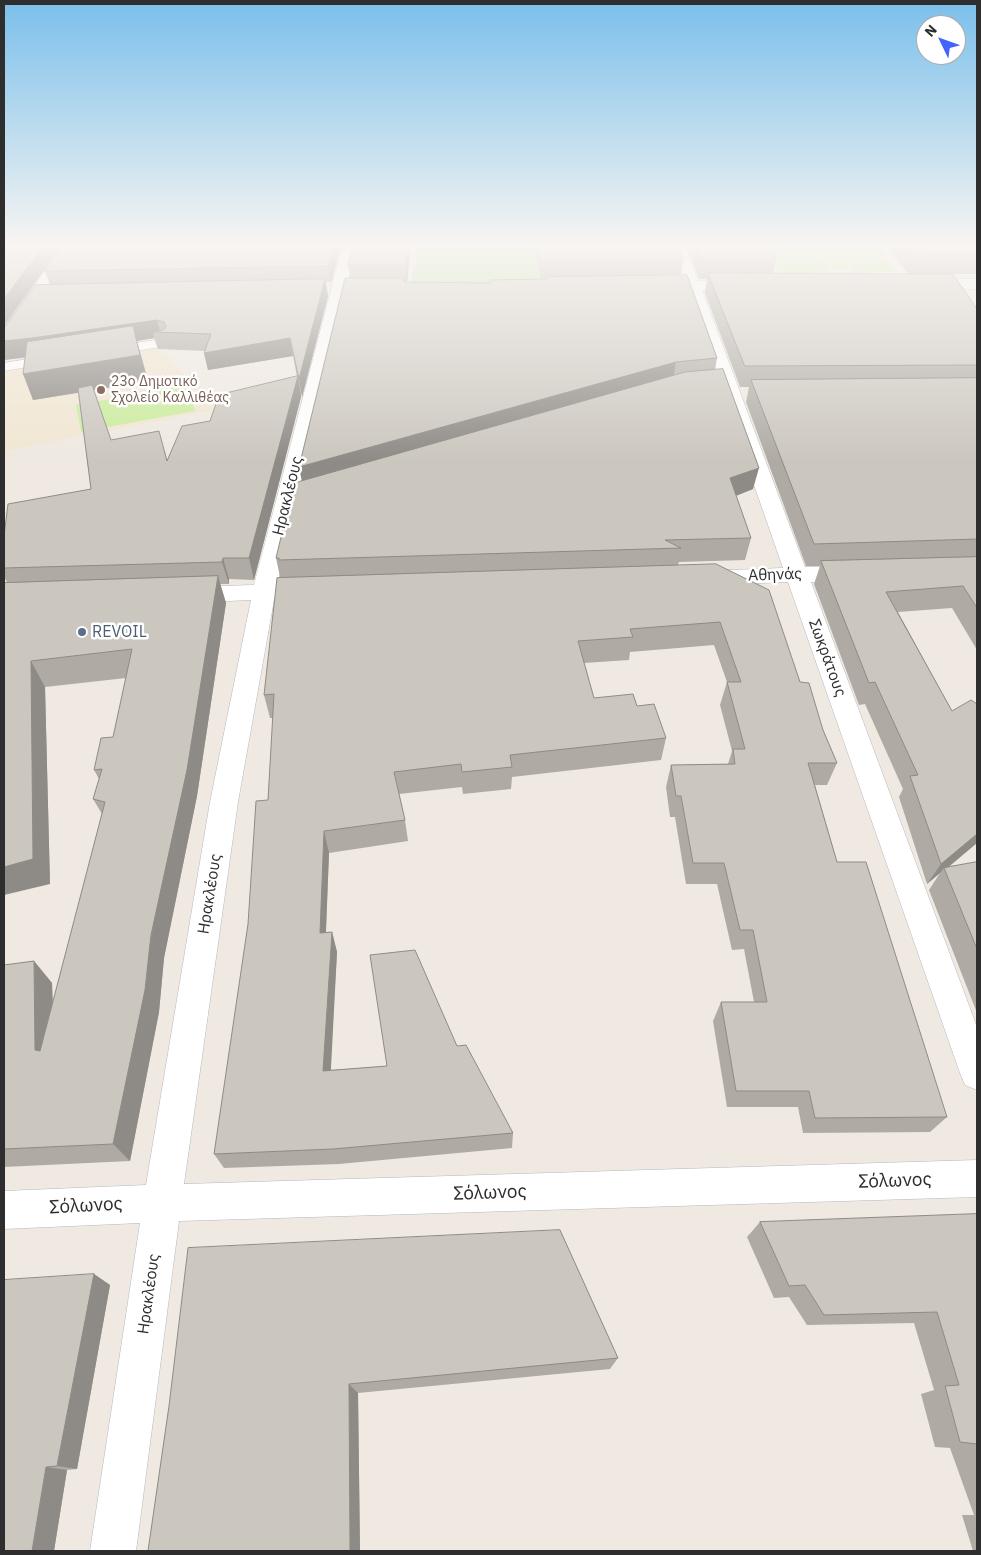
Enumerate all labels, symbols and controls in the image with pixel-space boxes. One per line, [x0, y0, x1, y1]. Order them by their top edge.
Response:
north arrow [916, 15, 966, 65]
text: N [921, 21, 941, 40]
place label: 23ο Δημοτικό Σχολείο Καλλιθέας [111, 374, 229, 407]
marker: 23ο Δημοτικό Σχολείο Καλλιθέας [95, 384, 107, 396]
street label: Ηρακλέους [269, 454, 307, 538]
street label: Αθηνάς [748, 564, 802, 586]
street label: Σωκράτους [804, 617, 850, 699]
place label: REVOIL [92, 622, 147, 642]
marker: REVOIL [76, 626, 88, 638]
street label: Ηρακλέους [194, 853, 226, 935]
street label: Σόλωνος [858, 1168, 932, 1194]
street label: Σόλωνος [453, 1180, 527, 1206]
street label: Σόλωνος [49, 1193, 123, 1219]
street label: Ηρακλέους [134, 1253, 164, 1335]

